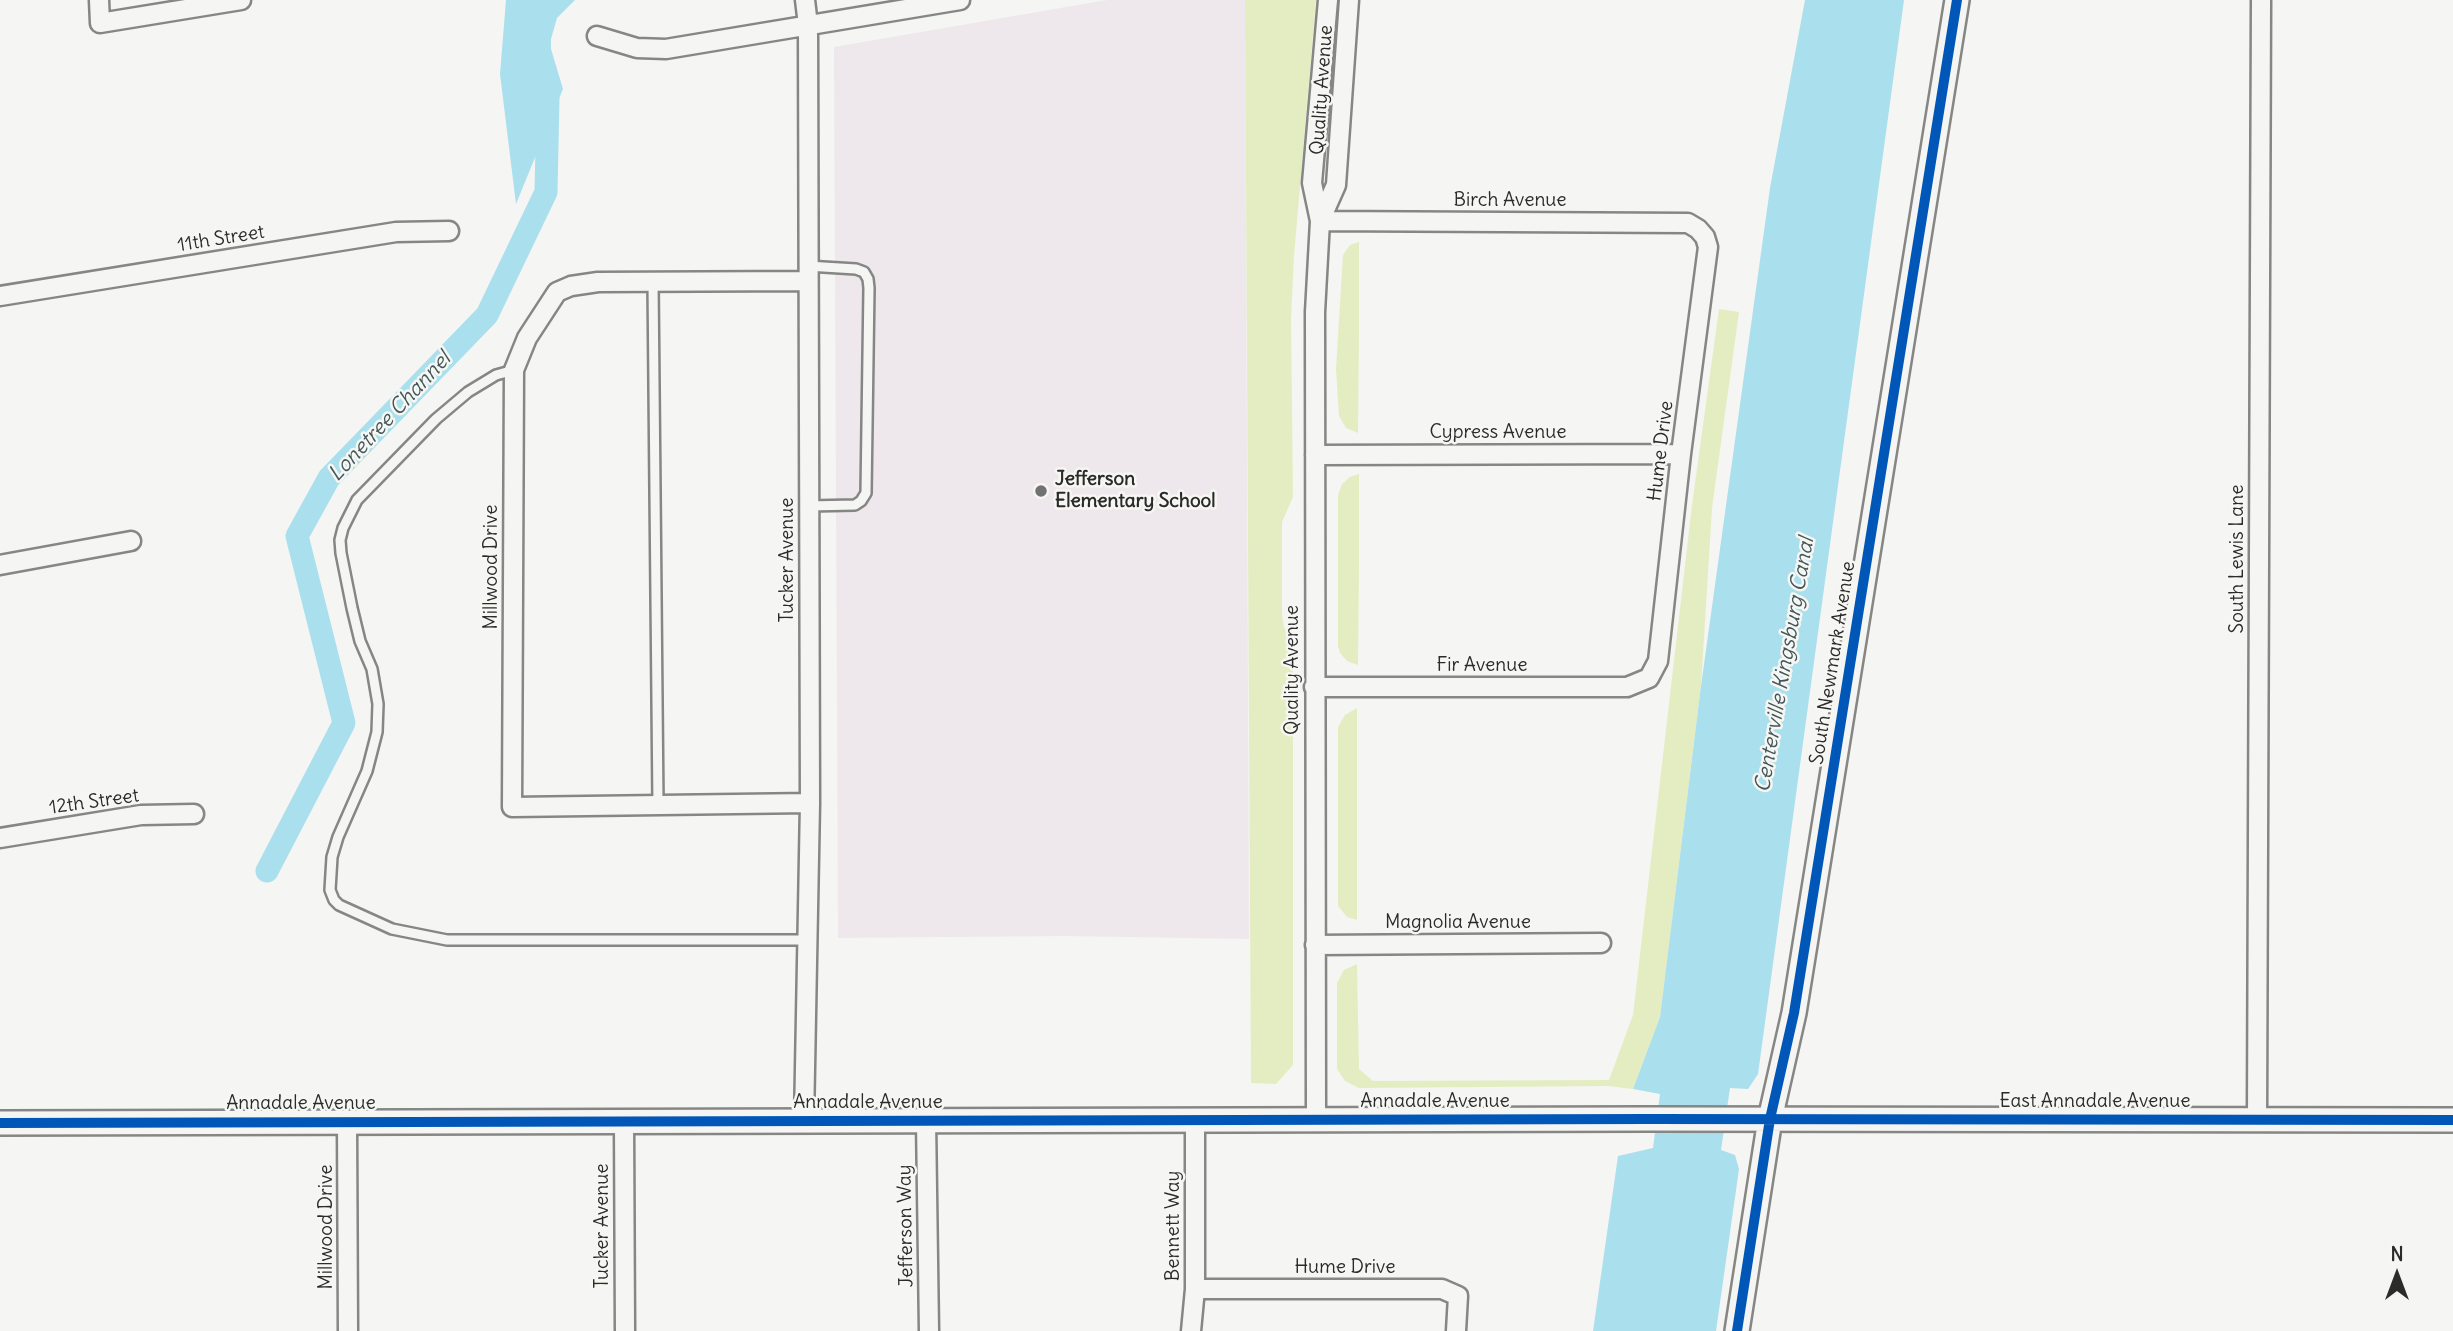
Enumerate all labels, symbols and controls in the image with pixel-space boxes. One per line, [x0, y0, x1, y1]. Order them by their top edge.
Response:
street label: Quality Avenue [1306, 24, 1338, 156]
street label: Birch Avenue [1453, 190, 1567, 212]
street label: 11th Street [176, 221, 266, 257]
water label: Lonetree Channel [324, 347, 456, 487]
street label: Hume Drive [1644, 399, 1678, 503]
street label: Cypress Avenue [1430, 422, 1566, 444]
place label: Jefferson Elementary School [1055, 469, 1216, 513]
marker: Jefferson Elementary School [1033, 483, 1049, 499]
street label: South Lewis Lane [2227, 485, 2249, 633]
street label: Tucker Avenue [777, 497, 799, 623]
street label: Millwood Drive [481, 504, 503, 630]
water label: Centerville Kingsburg Canal [1750, 536, 1820, 794]
street label: South Newmark Avenue [1806, 560, 1860, 766]
street label: Quality Avenue [1282, 605, 1304, 735]
street label: Fir Avenue [1437, 655, 1527, 677]
street label: 12th Street [48, 784, 140, 820]
street label: Magnolia Avenue [1385, 912, 1531, 934]
street label: Annadale Avenue [1360, 1091, 1510, 1113]
street label: East Annadale Avenue [1999, 1091, 2191, 1113]
street label: Annadale Avenue [793, 1092, 943, 1114]
street label: Annadale Avenue [226, 1093, 376, 1115]
street label: Tucker Avenue [592, 1163, 614, 1289]
street label: Millwood Drive [316, 1164, 338, 1290]
street label: Jefferson Way [894, 1164, 918, 1288]
street label: Bennett Way [1163, 1171, 1185, 1281]
north arrow [2362, 1240, 2432, 1310]
text: N [2390, 1242, 2404, 1266]
street label: Hume Drive [1294, 1257, 1396, 1279]

